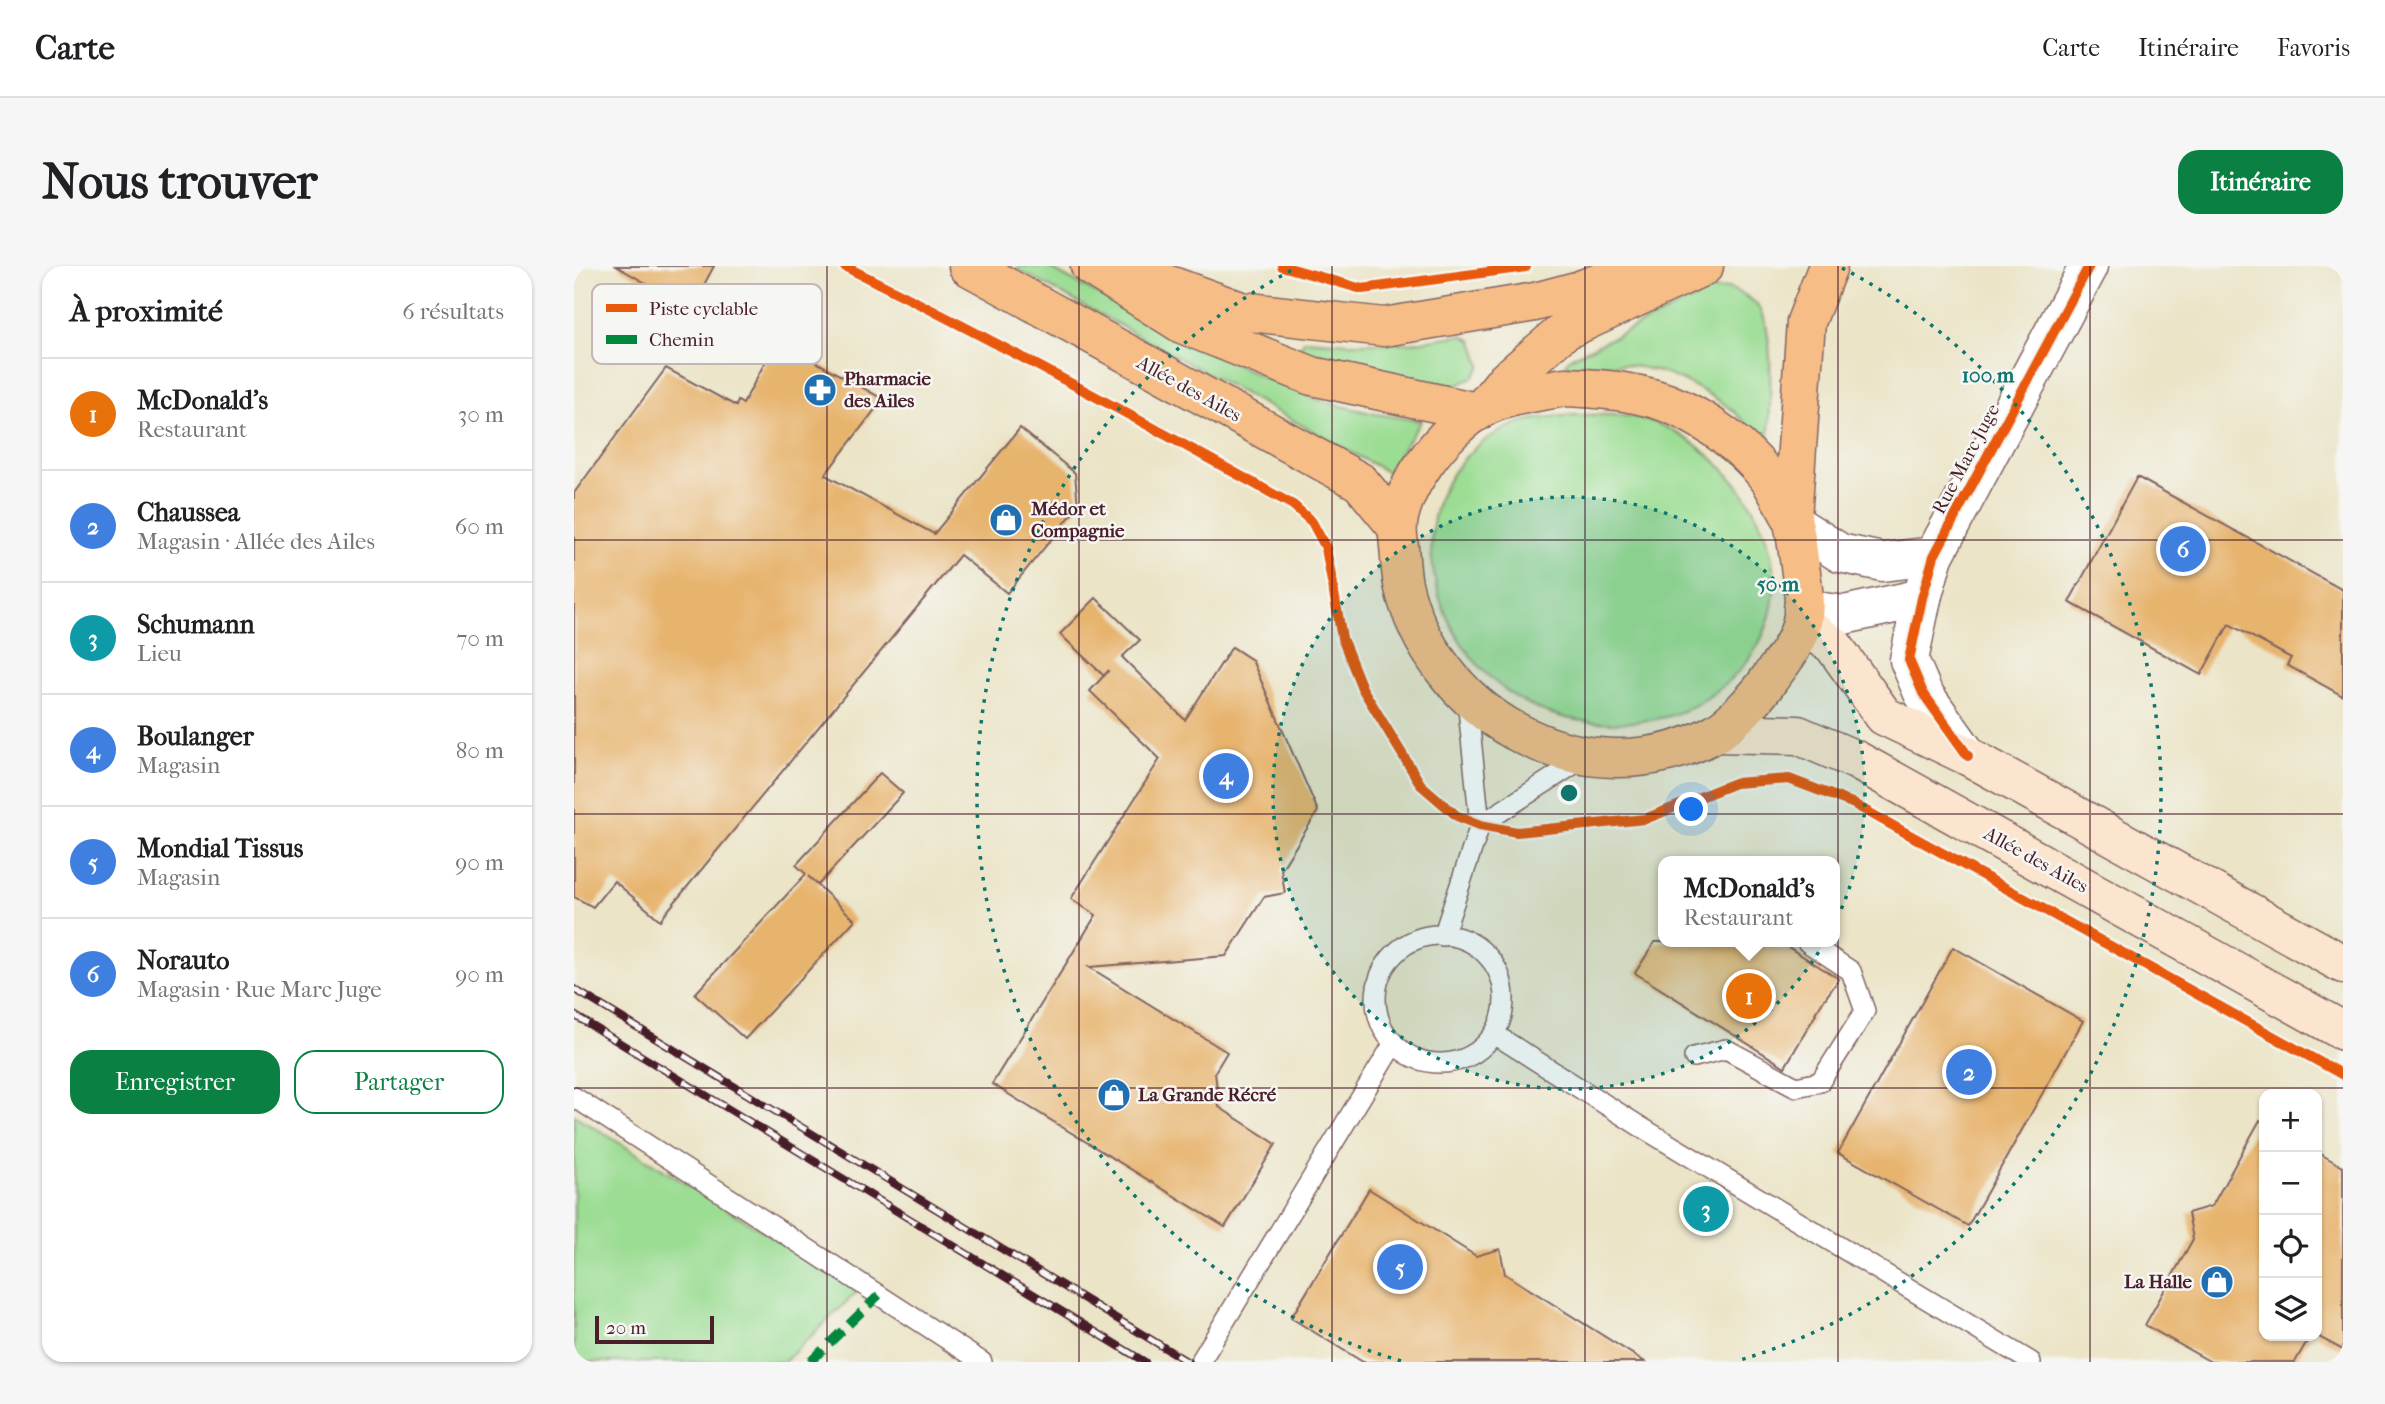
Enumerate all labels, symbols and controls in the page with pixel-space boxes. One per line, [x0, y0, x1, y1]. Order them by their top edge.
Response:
text: Carte [35, 29, 115, 68]
text: Carte [2042, 34, 2100, 62]
text: Itinéraire [2138, 34, 2239, 62]
text: Favoris [2277, 34, 2350, 62]
button: Itinéraire [2178, 150, 2343, 214]
text: Nous trouver [42, 153, 317, 211]
legend [592, 284, 822, 364]
text: À proximité [70, 294, 223, 329]
text: 6 résultats [402, 298, 504, 325]
text: Piste cyclable [649, 298, 758, 320]
text: Chemin [649, 329, 714, 351]
street label: Allée des Ailes [1132, 351, 1245, 427]
text: 100 m [1962, 363, 2015, 387]
place label: Pharmacie des Ailes [844, 368, 931, 412]
pharmacy icon: Pharmacie des Ailes [801, 371, 839, 409]
text: McDonald's [137, 385, 268, 416]
street label: Rue Marc Juge [1928, 400, 2004, 518]
text: 1 [89, 401, 97, 428]
text: 30 m [458, 401, 504, 428]
text: Restaurant [137, 416, 247, 443]
text: Chaussea [137, 497, 240, 528]
place label: Médor et Compagnie [1030, 498, 1125, 542]
shop icon: Médor et Compagnie [987, 501, 1025, 539]
text: 2 [87, 513, 99, 540]
text: 60 m [455, 513, 504, 540]
pin: 6 [2160, 523, 2206, 575]
text: Magasin · Allée des Ailes [137, 528, 375, 555]
text: 50 m [1757, 572, 1800, 596]
text: Schumann [137, 609, 255, 640]
text: 3 [88, 625, 98, 652]
text: 70 m [456, 625, 504, 652]
text: Lieu [137, 640, 182, 667]
text: Boulanger [137, 721, 254, 752]
text: 4 [86, 737, 100, 764]
text: 80 m [456, 737, 504, 764]
pin: 4 [1203, 750, 1249, 802]
text: Magasin [137, 752, 220, 779]
centre of rings [1557, 781, 1581, 805]
your location [1674, 792, 1708, 826]
street label: Allée des Ailes [1979, 822, 2092, 898]
text: Mondial Tissus [137, 833, 303, 864]
text: 5 [88, 849, 98, 876]
text: 90 m [455, 849, 504, 876]
popup [1658, 856, 1840, 947]
text: Magasin [137, 864, 220, 891]
text: McDonald's [1684, 873, 1815, 904]
text: Restaurant [1684, 904, 1793, 931]
text: Norauto [137, 945, 229, 976]
text: 6 [87, 961, 99, 988]
text: 90 m [455, 961, 504, 988]
pin: 1 [1726, 970, 1772, 1022]
text: Magasin · Rue Marc Juge [137, 976, 382, 1003]
pin: 2 [1946, 1046, 1992, 1098]
button: Enregistrer [70, 1050, 280, 1114]
button: Partager [294, 1050, 504, 1114]
shop icon: La Grande Récré [1095, 1076, 1133, 1114]
place label: La Grande Récré [1138, 1084, 1277, 1106]
map controls [2259, 1089, 2322, 1341]
button: + [2259, 1089, 2322, 1152]
button: − [2259, 1152, 2322, 1215]
pin: 3 [1683, 1183, 1729, 1235]
button: locate [2259, 1215, 2322, 1278]
pin: 5 [1377, 1241, 1423, 1293]
shop icon: La Halle [2198, 1263, 2236, 1301]
place label: La Halle [2124, 1271, 2193, 1293]
button: layers [2259, 1278, 2322, 1341]
scale bar [595, 1313, 714, 1345]
text: 20 m [606, 1317, 646, 1339]

